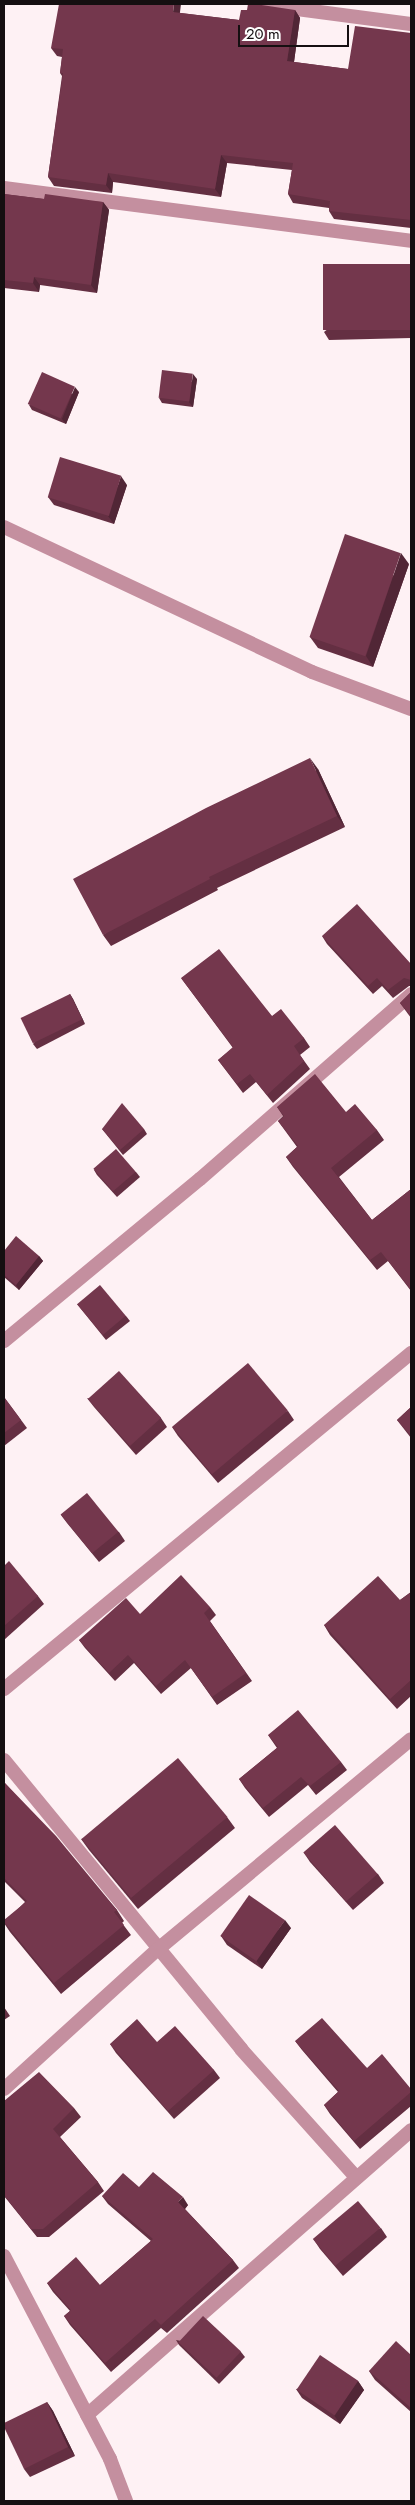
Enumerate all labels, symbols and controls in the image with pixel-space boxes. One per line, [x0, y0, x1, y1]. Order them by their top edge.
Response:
scale bar [240, 15, 351, 47]
text: 20 m [246, 23, 280, 45]

